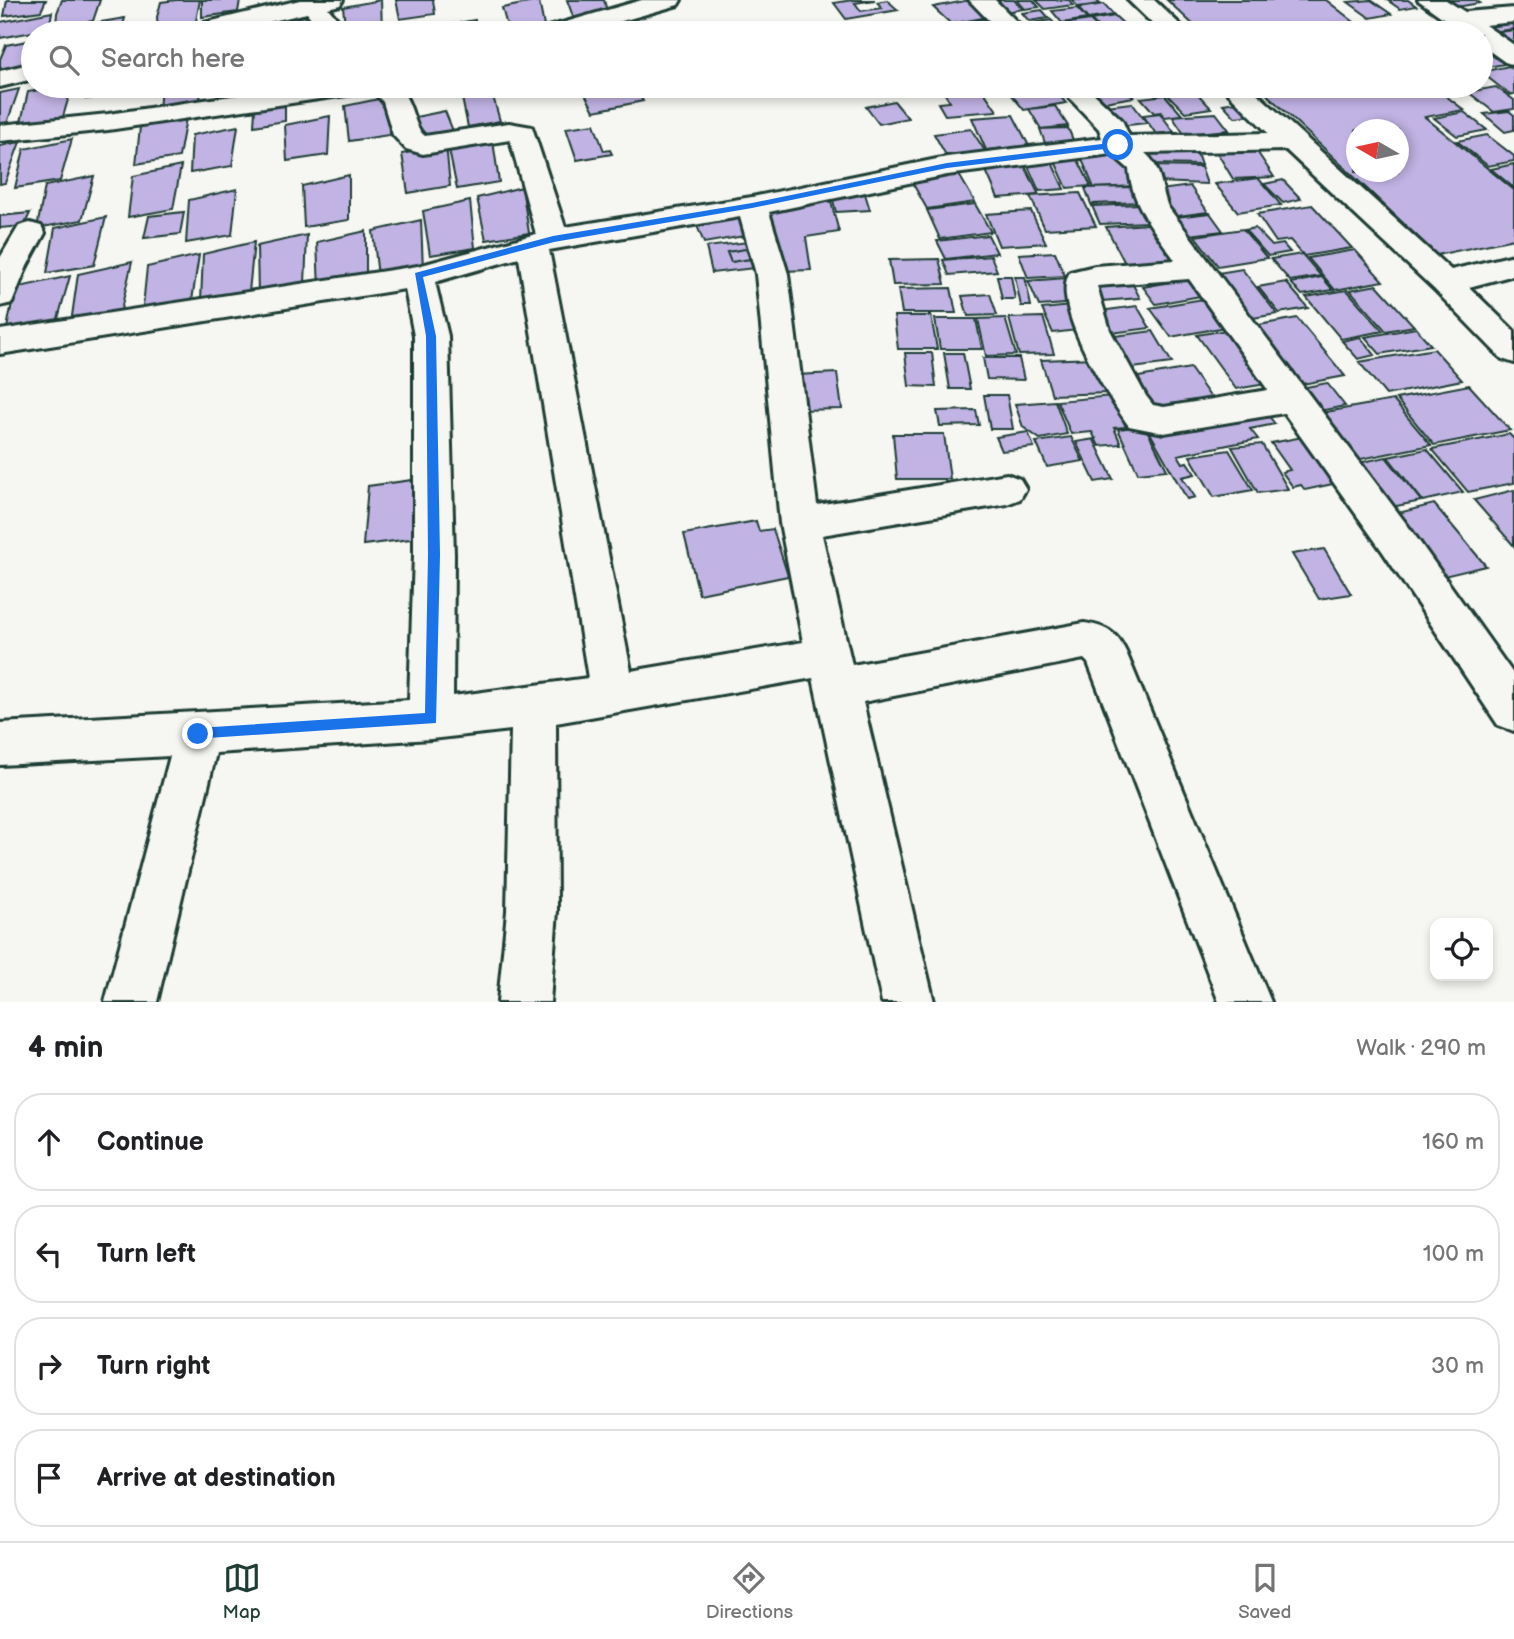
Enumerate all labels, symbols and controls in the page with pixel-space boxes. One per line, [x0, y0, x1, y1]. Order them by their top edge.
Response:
search box [21, 21, 1493, 98]
icon: search [45, 41, 83, 79]
text: Search here [101, 44, 245, 75]
north arrow [1346, 119, 1409, 182]
route start [1102, 129, 1133, 160]
route end [182, 718, 213, 749]
map controls [1430, 918, 1493, 981]
button: locate [1430, 918, 1493, 981]
text: 4 min [28, 1030, 103, 1066]
text: Walk · 290 m [1356, 1034, 1486, 1062]
icon: ahead [30, 1123, 68, 1161]
text: Continue [97, 1127, 204, 1158]
text: 160 m [1422, 1128, 1484, 1156]
icon: left [30, 1235, 68, 1273]
text: Turn left [97, 1239, 196, 1270]
text: 100 m [1423, 1240, 1484, 1268]
icon: right [30, 1347, 68, 1385]
text: Turn right [97, 1351, 210, 1382]
text: 30 m [1431, 1352, 1484, 1380]
icon: arrive [30, 1459, 68, 1497]
text: Arrive at destination [97, 1463, 336, 1494]
tab: Map [223, 1559, 261, 1624]
tab: Directions [706, 1559, 793, 1624]
tab: Saved [1238, 1559, 1291, 1624]

